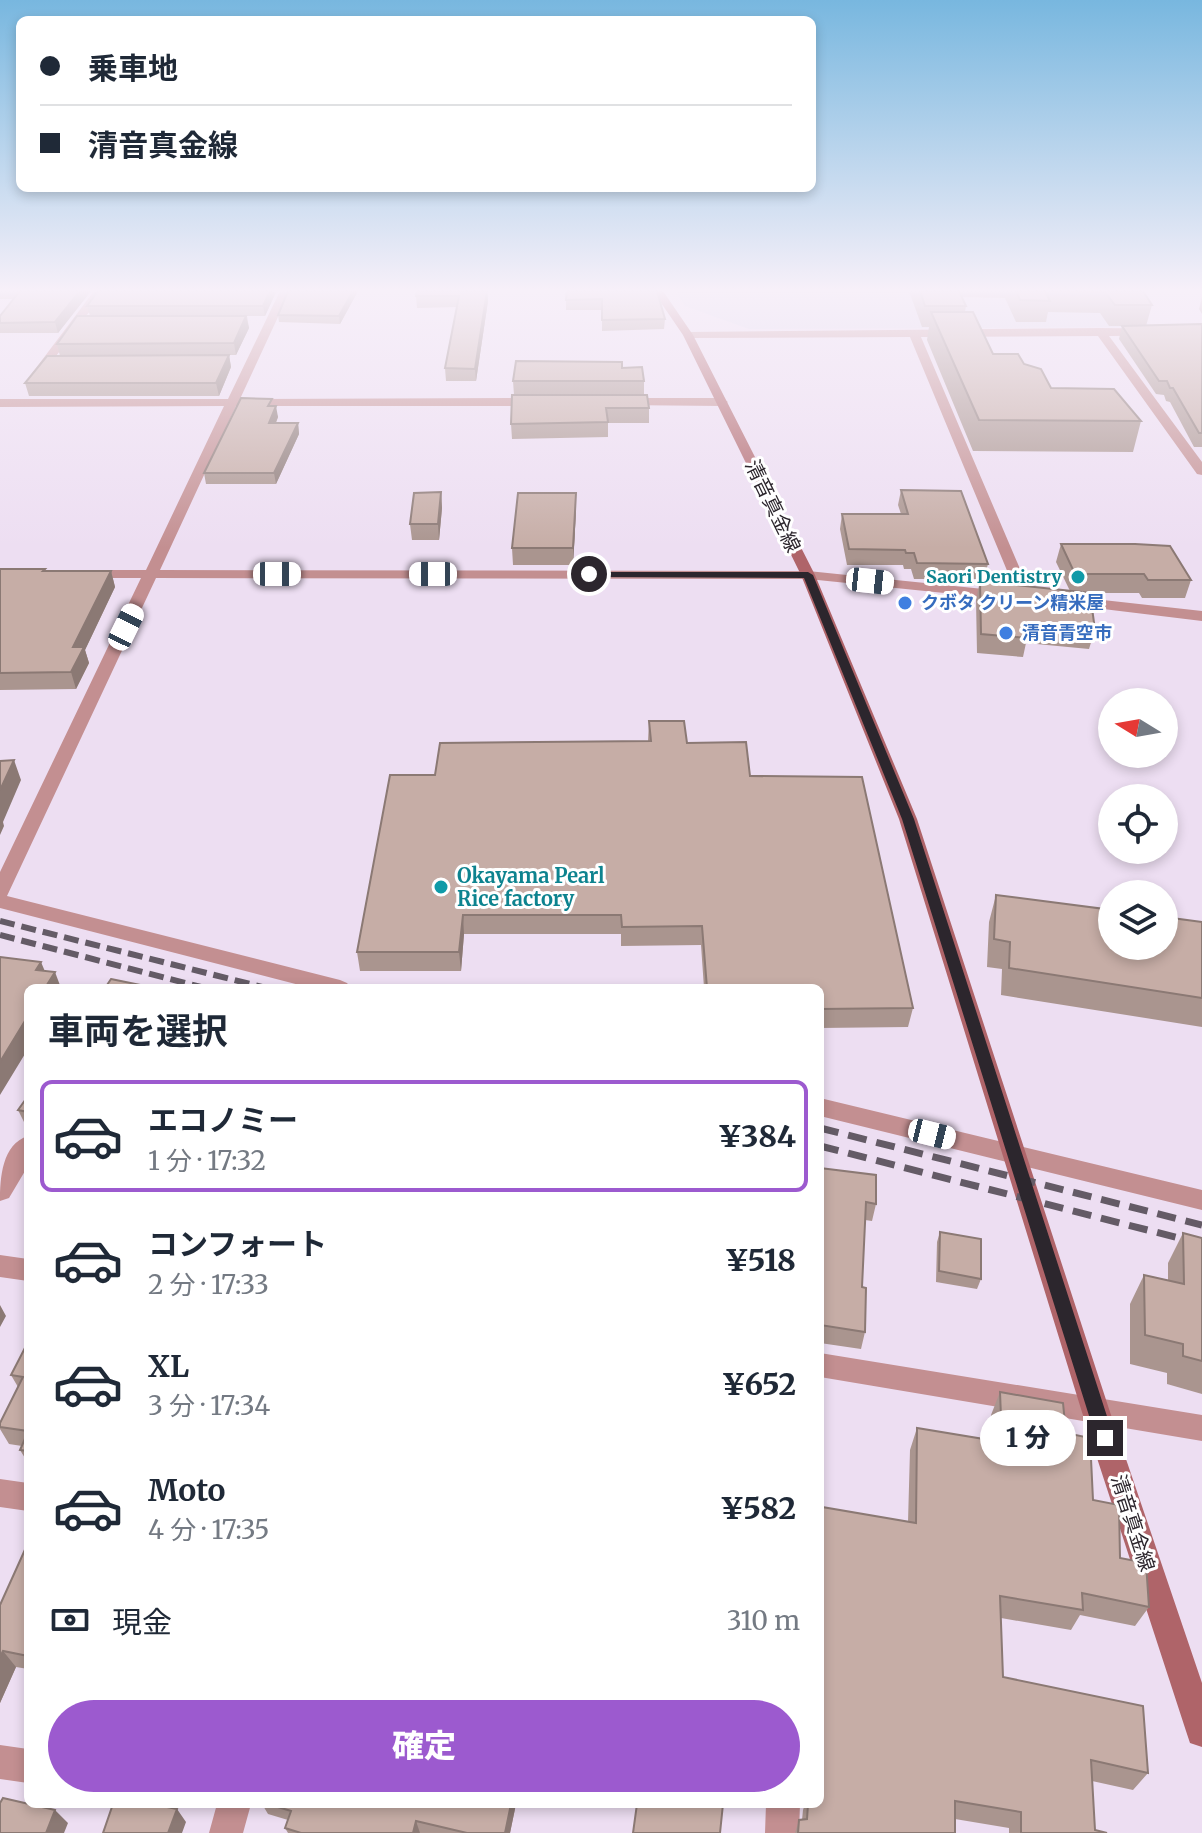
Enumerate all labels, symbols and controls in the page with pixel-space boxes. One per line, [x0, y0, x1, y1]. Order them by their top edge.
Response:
text: 乗車地 [88, 49, 178, 87]
text: 清音真金線 [88, 126, 238, 164]
street label: 清音真金線 [740, 455, 807, 556]
route start [571, 556, 607, 592]
car [253, 562, 301, 586]
car [409, 562, 457, 586]
place label: Saori Dentistry [926, 565, 1062, 588]
car [845, 567, 895, 595]
marker: Saori Dentistry [1069, 568, 1087, 586]
place label: クボタ クリーン精米屋 [921, 591, 1104, 614]
marker: クボタ クリーン精米屋 [896, 594, 914, 612]
car [105, 600, 147, 654]
place label: 清音青空市 [1022, 621, 1112, 644]
marker: 清音青空市 [997, 624, 1015, 642]
north arrow [1098, 688, 1178, 768]
map controls [1098, 688, 1178, 960]
button: locate [1098, 784, 1178, 864]
place label: Okayama Pearl Rice factory [457, 863, 605, 911]
marker: Okayama Pearl Rice factory [432, 878, 450, 896]
button: layers [1098, 880, 1178, 960]
text: 車両を選択 [48, 1009, 228, 1054]
icon: car [52, 1100, 124, 1172]
text: エコノミー [148, 1101, 298, 1139]
text: ¥384 [718, 1117, 796, 1155]
car [906, 1117, 958, 1151]
text: 1 分 · 17:32 [148, 1144, 266, 1177]
icon: car [52, 1224, 124, 1296]
text: コンフォート [148, 1225, 327, 1263]
text: ¥518 [725, 1241, 796, 1279]
text: 2 分 · 17:33 [148, 1268, 269, 1301]
text: XL [148, 1347, 189, 1385]
icon: car [52, 1348, 124, 1420]
text: ¥652 [721, 1365, 796, 1403]
text: 3 分 · 17:34 [148, 1389, 270, 1422]
callout: 1 分 [981, 1410, 1077, 1466]
route end [1087, 1420, 1123, 1456]
text: 1 分 [1006, 1421, 1050, 1454]
text: Moto [148, 1471, 226, 1509]
street label: 清音真金線 [1106, 1471, 1161, 1574]
icon: car [52, 1472, 124, 1544]
text: ¥582 [720, 1489, 796, 1527]
text: 4 分 · 17:35 [148, 1513, 269, 1546]
icon: cash [48, 1598, 92, 1642]
text: 現金 [112, 1603, 172, 1641]
text: 310 m [727, 1604, 800, 1637]
button: 確定 [48, 1700, 800, 1792]

